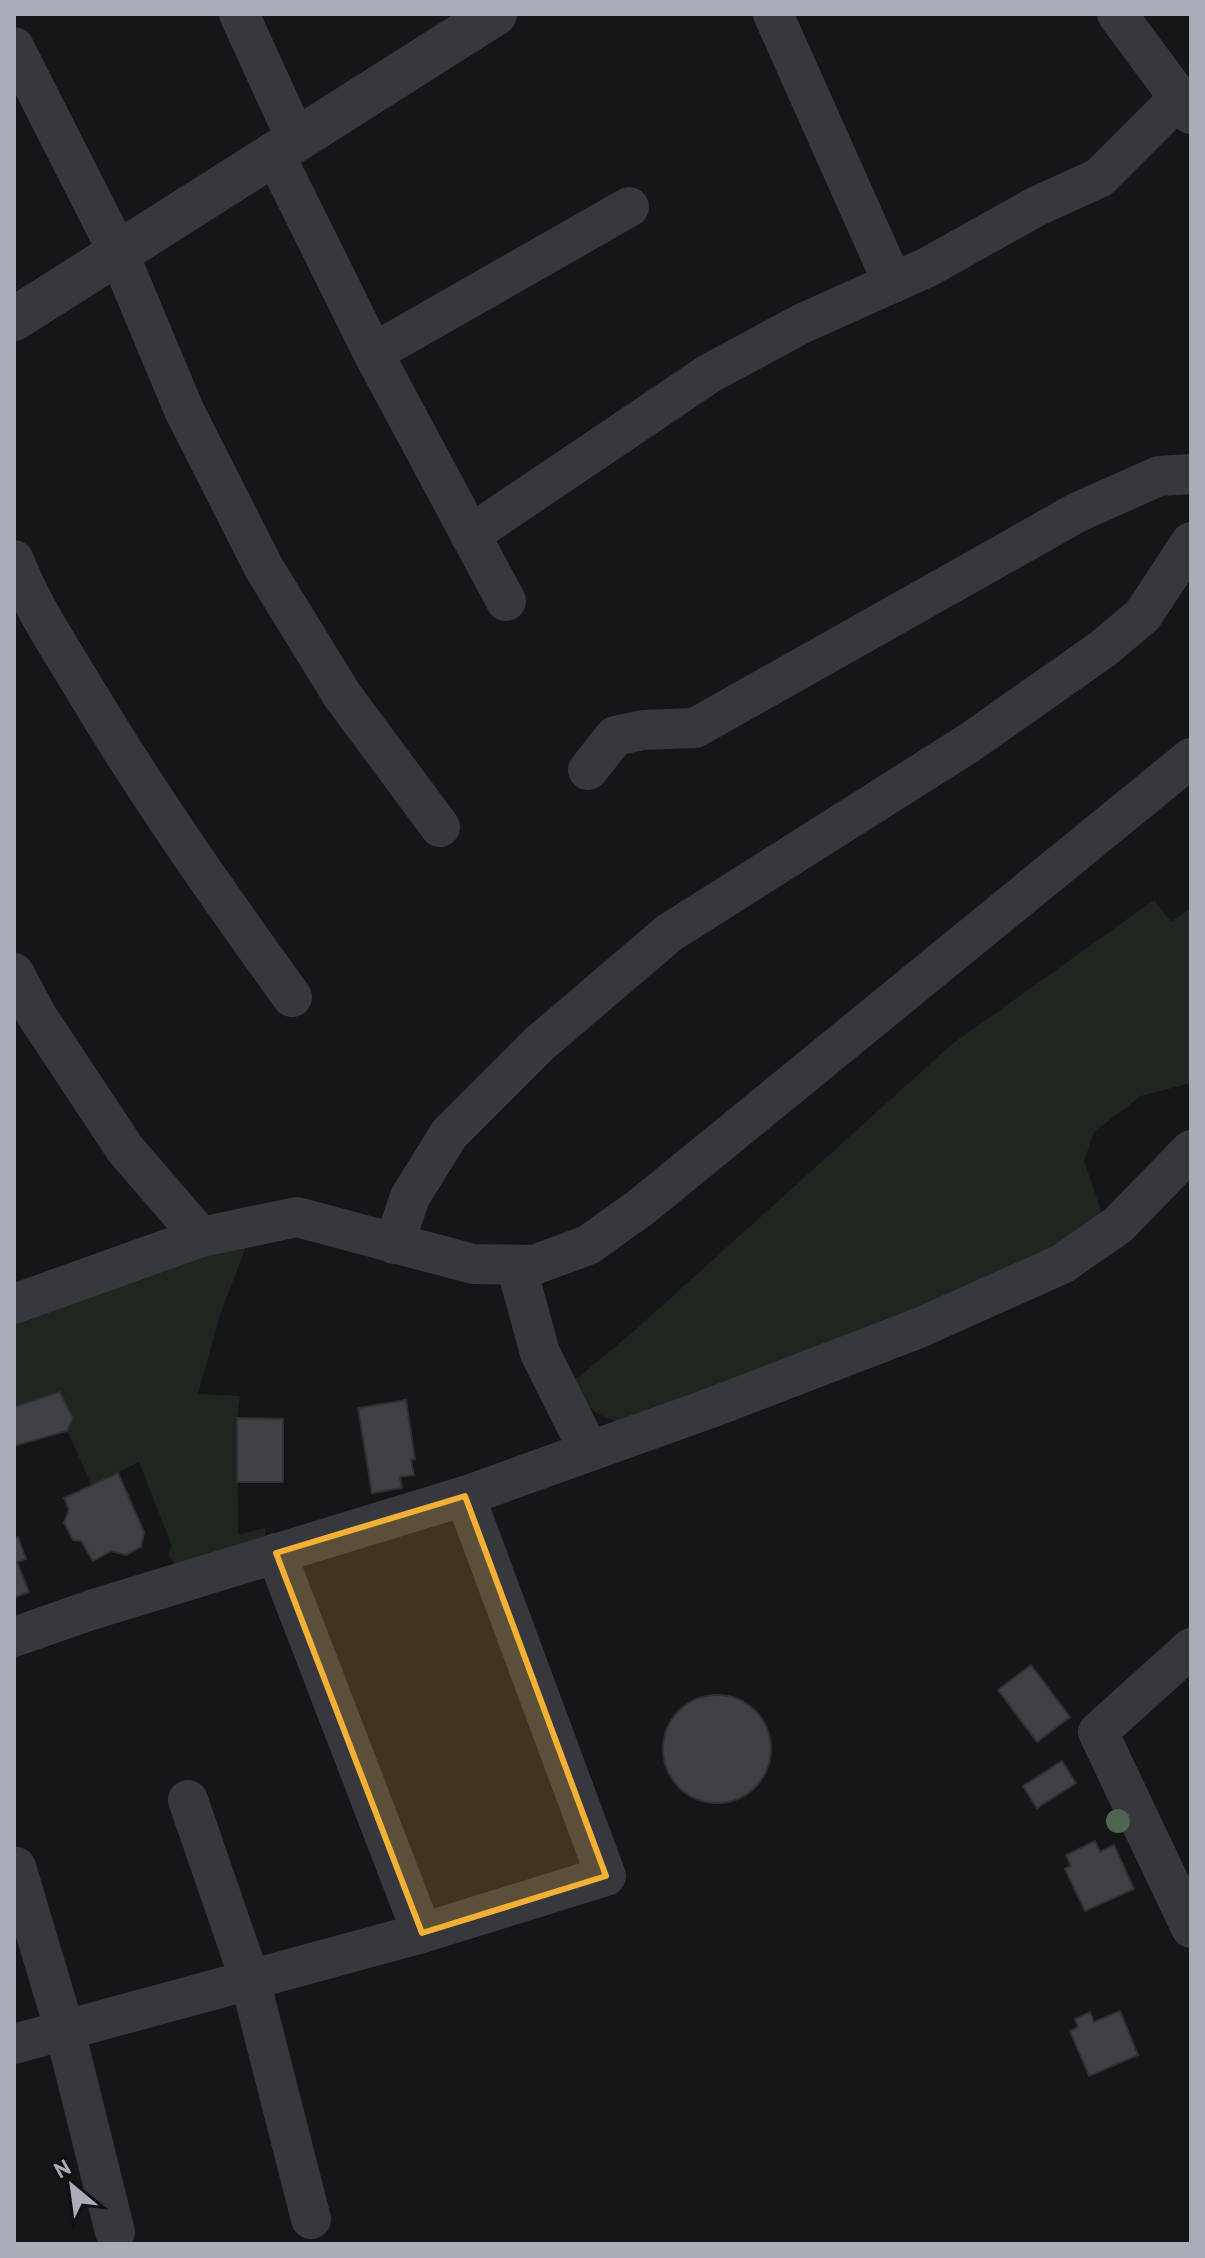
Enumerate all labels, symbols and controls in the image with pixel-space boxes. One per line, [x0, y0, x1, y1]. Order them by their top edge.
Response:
north arrow [32, 2146, 112, 2226]
text: N [49, 2153, 75, 2184]

